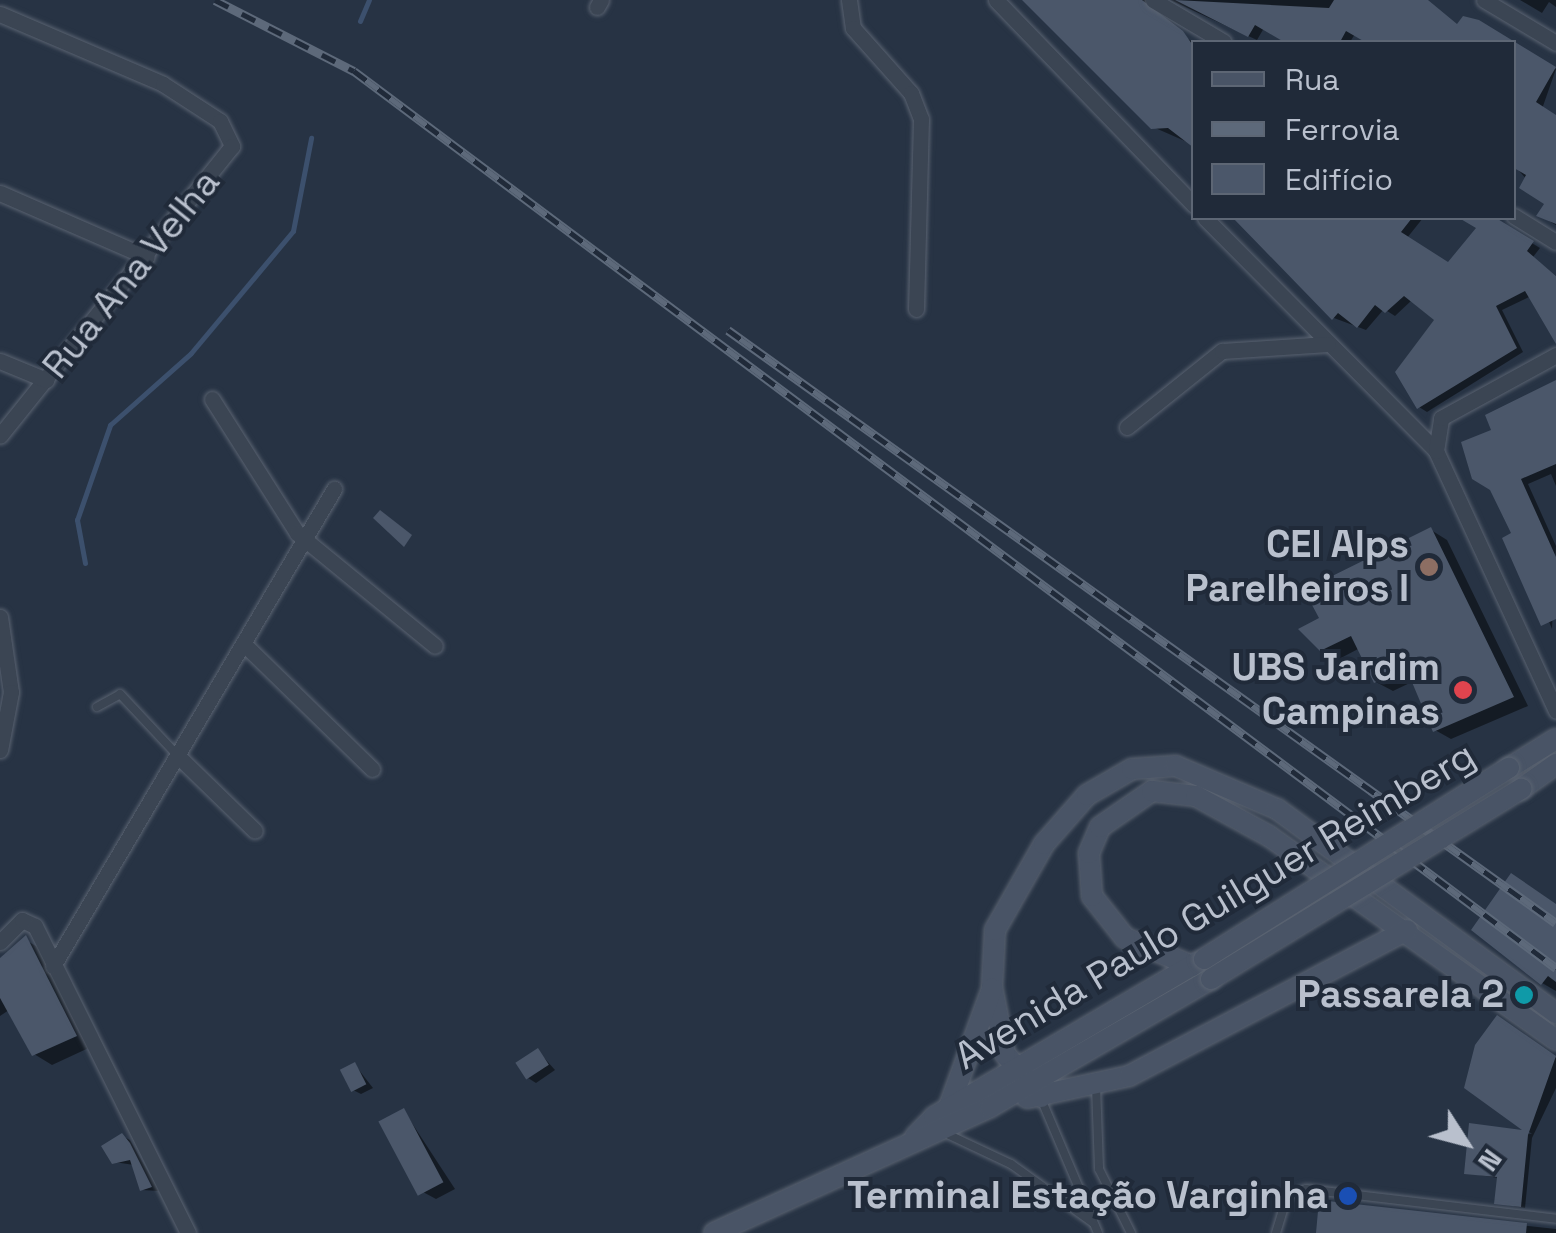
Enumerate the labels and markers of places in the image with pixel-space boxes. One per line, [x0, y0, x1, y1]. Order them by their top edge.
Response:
place label: CEI Alps Parelheiros I [1185, 522, 1409, 612]
marker: CEI Alps Parelheiros I [1418, 556, 1440, 578]
place label: UBS Jardim Campinas [1232, 645, 1440, 734]
marker: UBS Jardim Campinas [1450, 677, 1476, 703]
place label: Passarela 2 [1297, 972, 1504, 1018]
marker: Passarela 2 [1513, 984, 1535, 1006]
place label: Terminal Estação Varginha [847, 1173, 1328, 1219]
marker: Terminal Estação Varginha [1337, 1185, 1359, 1207]

